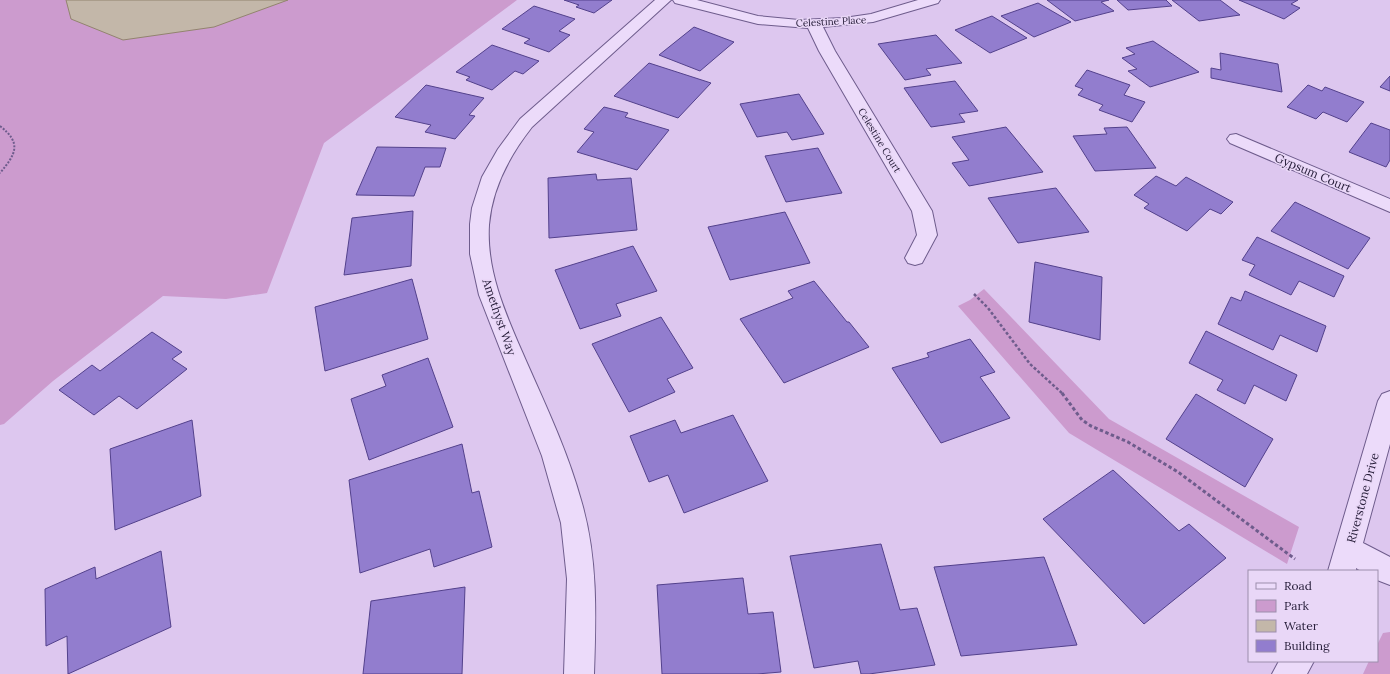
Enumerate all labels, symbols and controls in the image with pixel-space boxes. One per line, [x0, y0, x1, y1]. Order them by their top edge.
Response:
street label: Celestine Place [795, 13, 867, 30]
street label: Celestine Court [855, 106, 904, 175]
street label: Gypsum Court [1273, 150, 1354, 196]
street label: Amethyst Way [479, 276, 520, 358]
street label: Riverstone Drive [1343, 451, 1382, 545]
legend [1248, 570, 1378, 662]
text: Road [1284, 578, 1312, 593]
text: Park [1284, 598, 1310, 613]
text: Water [1284, 618, 1319, 633]
text: Building [1284, 638, 1330, 653]

